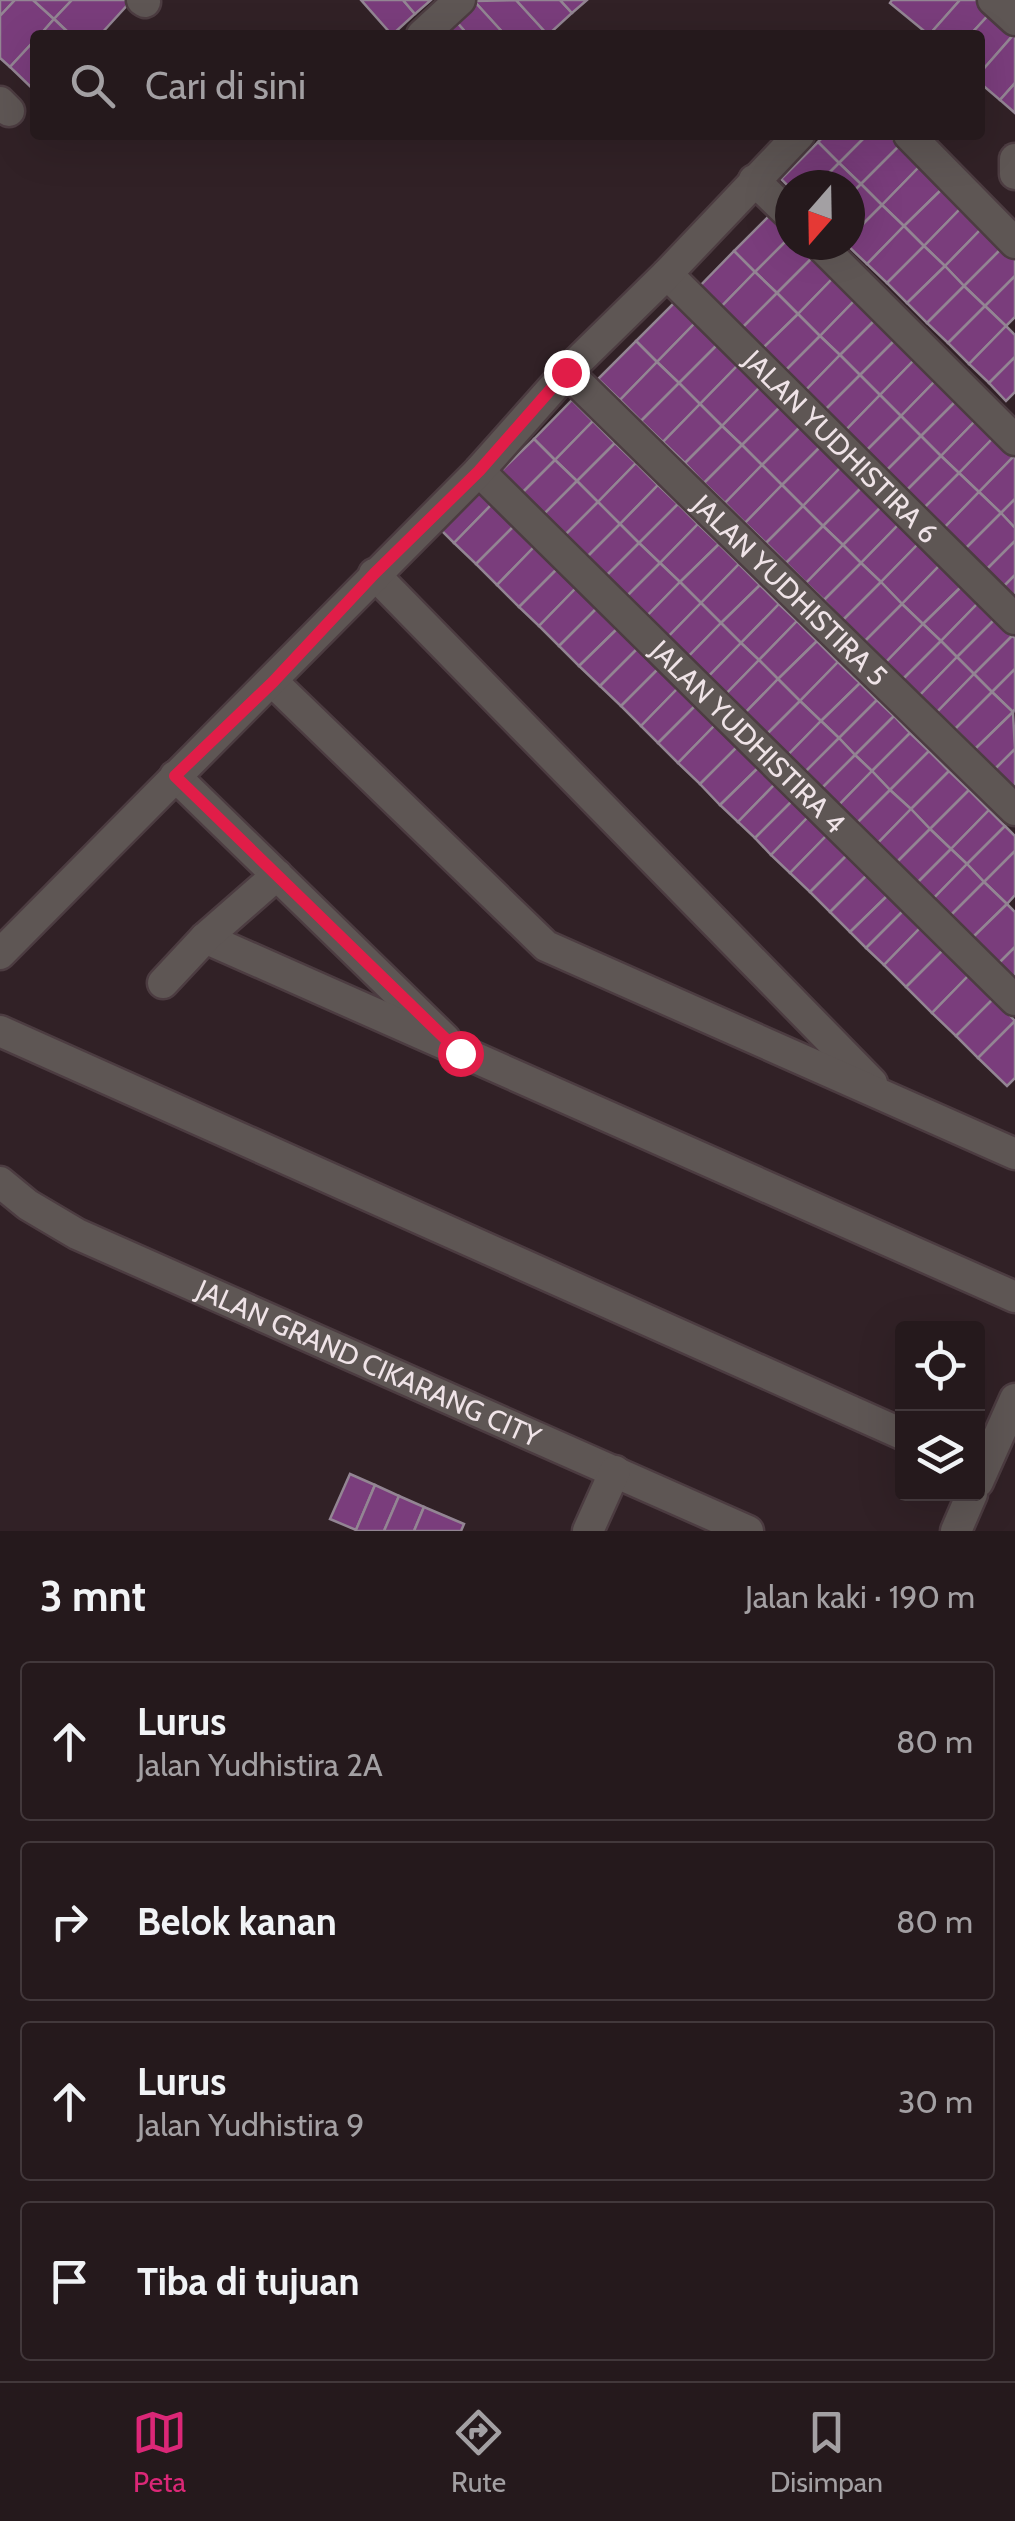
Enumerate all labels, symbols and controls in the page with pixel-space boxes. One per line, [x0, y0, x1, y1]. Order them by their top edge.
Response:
search box [30, 30, 985, 140]
icon: search [65, 58, 120, 113]
text: Cari di sini [145, 62, 306, 109]
north arrow [775, 170, 865, 260]
street label: JALAN YUDHISTIRA 6 [736, 342, 945, 550]
route end [544, 350, 590, 396]
street label: JALAN YUDHISTIRA 5 [685, 487, 895, 693]
street label: JALAN YUDHISTIRA 4 [643, 632, 853, 840]
route start [438, 1031, 484, 1077]
street label: JALAN GRAND CIKARANG CITY [190, 1272, 547, 1454]
map controls [895, 1321, 985, 1501]
button: locate [895, 1321, 985, 1411]
button: layers [895, 1411, 985, 1501]
text: 3 mnt [40, 1570, 146, 1622]
text: Jalan kaki · 190 m [745, 1577, 975, 1616]
text: Lurus [137, 1698, 226, 1745]
icon: ahead [42, 1714, 97, 1769]
text: 80 m [896, 1722, 973, 1761]
text: Jalan Yudhistira 2A [137, 1745, 383, 1784]
icon: right [42, 1894, 97, 1949]
text: Belok kanan [137, 1898, 337, 1945]
text: 80 m [896, 1902, 973, 1941]
text: Lurus [137, 2058, 226, 2105]
icon: ahead [42, 2074, 97, 2129]
text: 30 m [898, 2082, 973, 2121]
text: Jalan Yudhistira 9 [137, 2105, 364, 2144]
icon: arrive [42, 2254, 97, 2309]
text: Tiba di tujuan [137, 2258, 359, 2305]
tab: Peta [132, 2405, 187, 2499]
tab: Rute [451, 2405, 506, 2499]
tab: Disimpan [770, 2405, 883, 2499]

